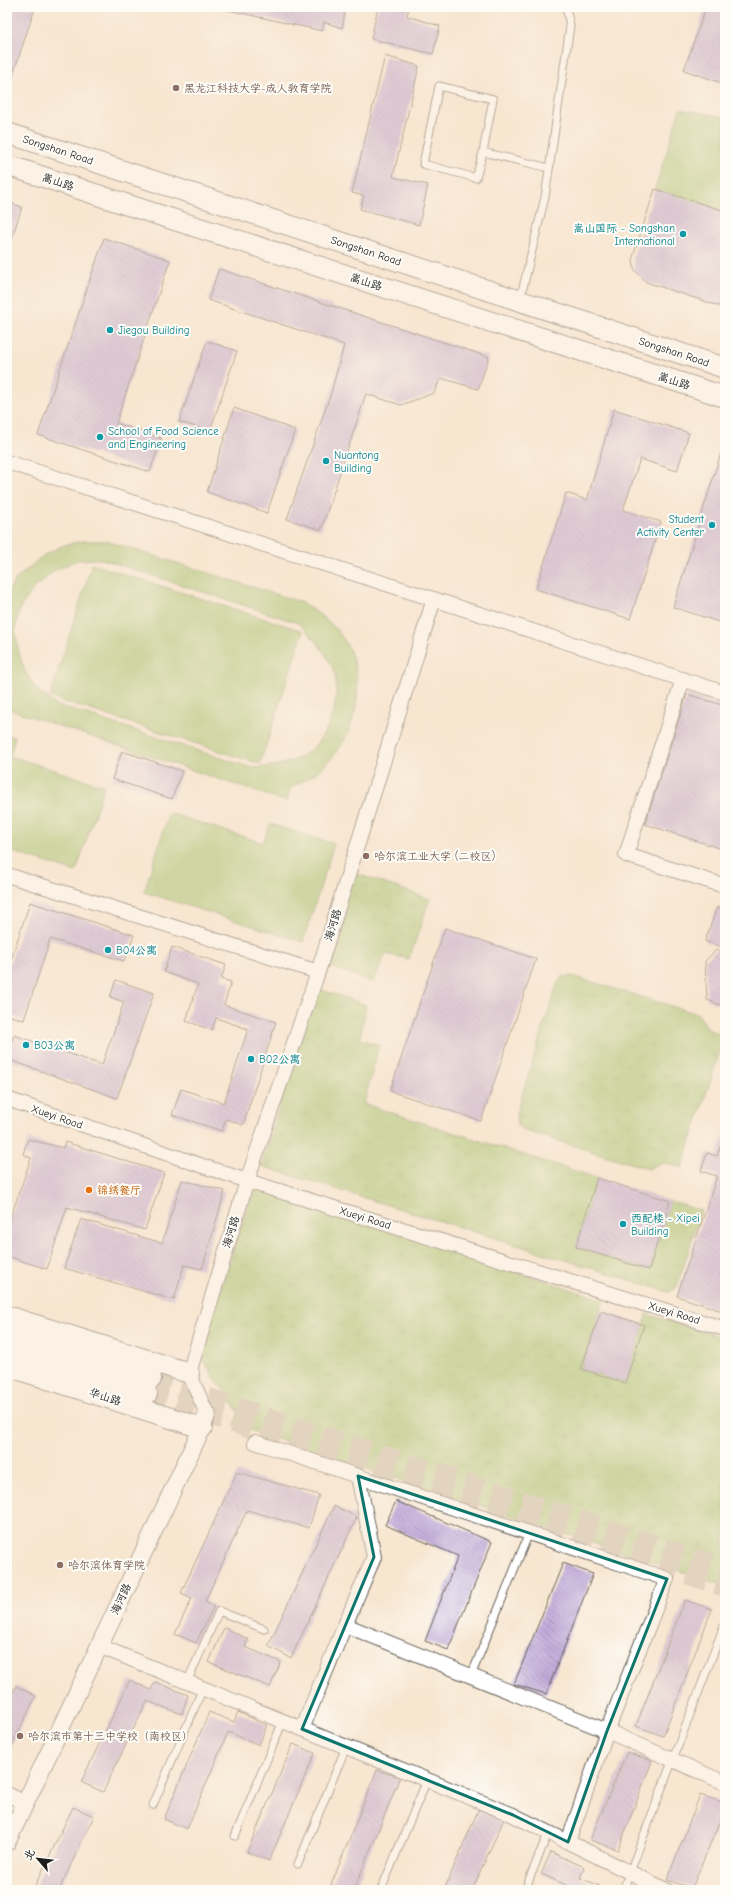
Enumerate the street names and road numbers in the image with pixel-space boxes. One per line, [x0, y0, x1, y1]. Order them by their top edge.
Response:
street label: Songshan Road [21, 132, 95, 168]
street label: 嵩山路 [40, 170, 76, 194]
street label: Songshan Road [329, 233, 403, 269]
street label: 嵩山路 [348, 271, 384, 293]
street label: Songshan Road [637, 334, 711, 370]
street label: 嵩山路 [656, 370, 692, 392]
street label: 海河路 [322, 907, 344, 943]
street label: Xueyi Road [30, 1102, 85, 1132]
street label: Xueyi Road [338, 1204, 393, 1232]
street label: 海河路 [220, 1214, 242, 1250]
street label: Xueyi Road [647, 1299, 702, 1327]
street label: 华山路 [87, 1386, 123, 1408]
street label: 海河路 [108, 1581, 134, 1617]

